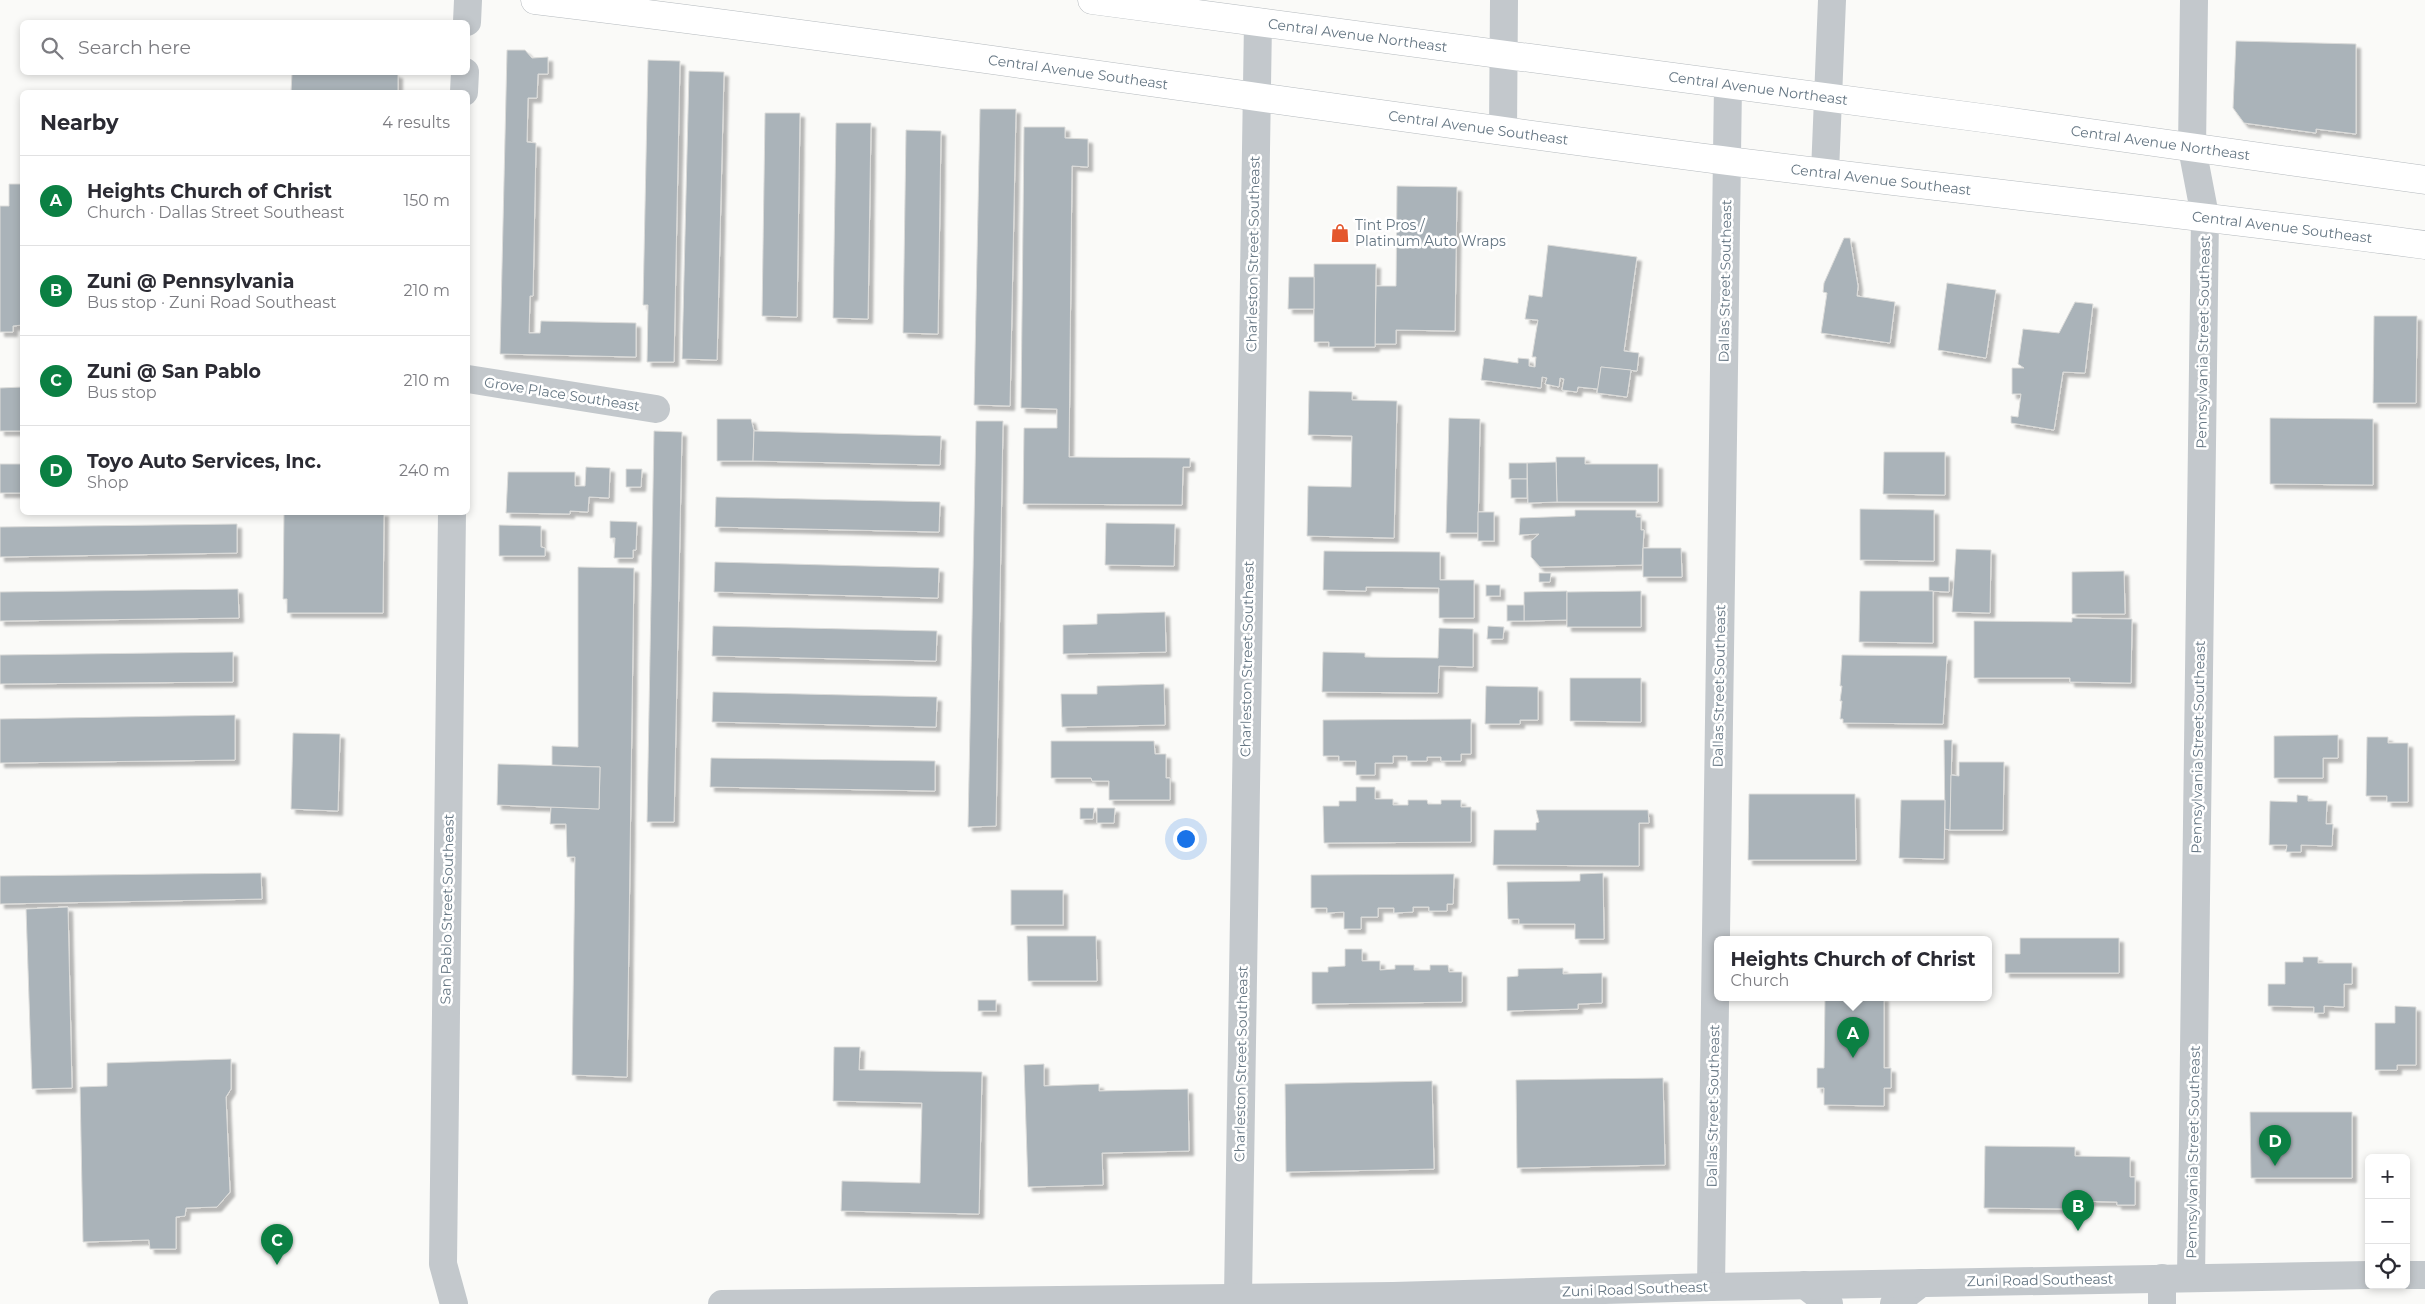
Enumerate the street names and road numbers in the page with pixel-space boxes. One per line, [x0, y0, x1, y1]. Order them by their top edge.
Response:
street label: Central Avenue Northeast [1267, 14, 1449, 56]
street label: Central Avenue Southeast [987, 51, 1170, 93]
street label: Central Avenue Northeast [1667, 67, 1849, 109]
street label: Central Avenue Southeast [1387, 106, 1570, 149]
street label: Central Avenue Northeast [2070, 121, 2252, 164]
street label: Charleston Street Southeast [1242, 155, 1264, 352]
street label: Central Avenue Southeast [1790, 160, 1973, 199]
street label: Dallas Street Southeast [1715, 199, 1735, 363]
street label: Central Avenue Southeast [2191, 207, 2374, 247]
street label: Pennsylvania Street Southeast [2192, 235, 2214, 449]
street label: Grove Place Southeast [483, 373, 641, 415]
street label: Charleston Street Southeast [1236, 560, 1258, 757]
street label: Dallas Street Southeast [1709, 604, 1729, 768]
street label: Pennsylvania Street Southeast [2187, 640, 2209, 854]
street label: San Pablo Street Southeast [436, 813, 458, 1005]
street label: Charleston Street Southeast [1230, 965, 1252, 1162]
street label: Dallas Street Southeast [1703, 1024, 1723, 1188]
street label: Pennsylvania Street Southeast [2182, 1045, 2204, 1259]
street label: Zuni Road Southeast [1967, 1270, 2114, 1290]
street label: Zuni Road Southeast [1561, 1277, 1709, 1301]

